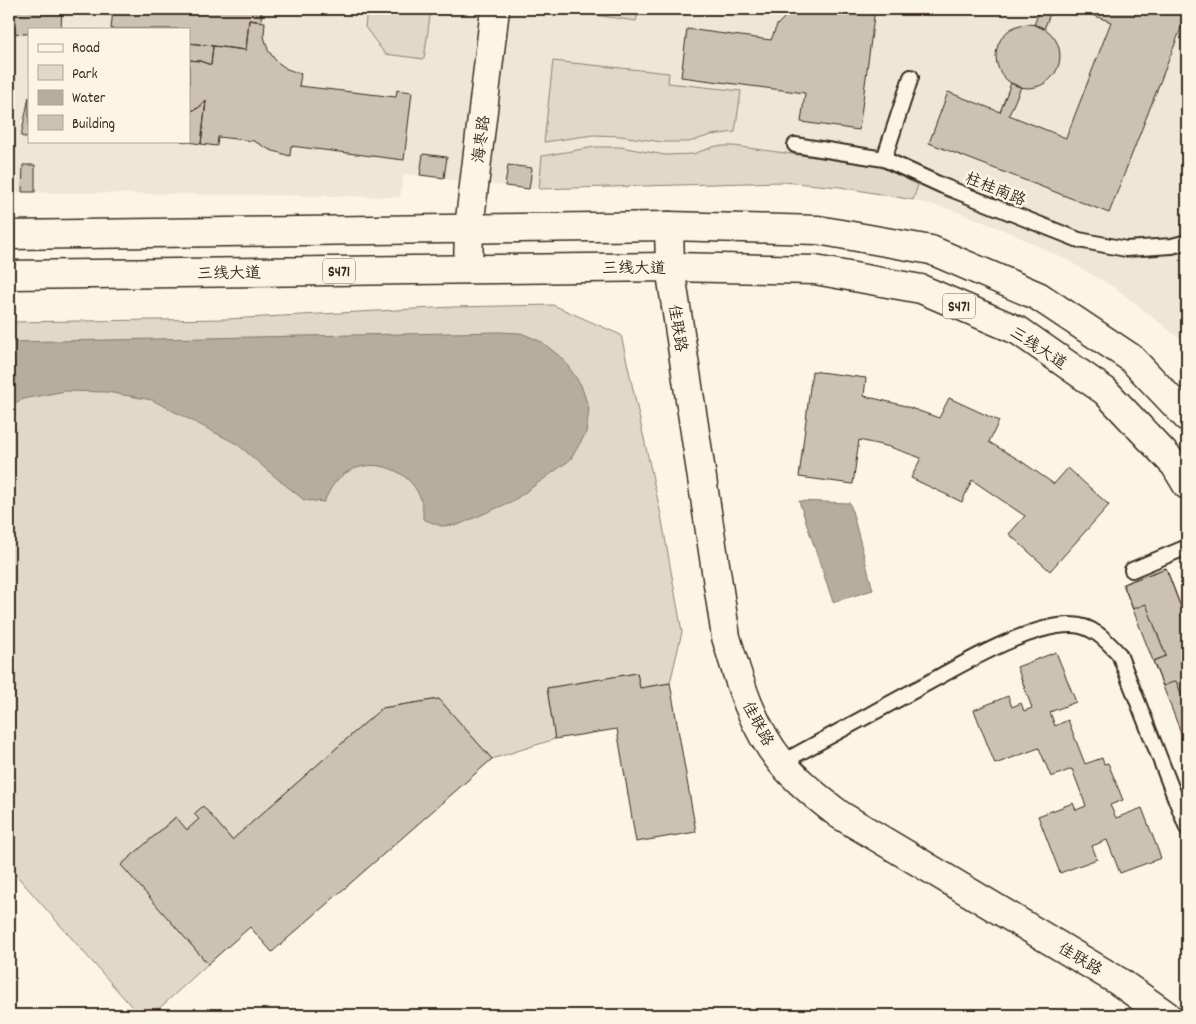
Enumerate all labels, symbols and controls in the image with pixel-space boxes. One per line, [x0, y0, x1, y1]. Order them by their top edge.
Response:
legend [28, 28, 190, 142]
text: Road [72, 38, 100, 60]
text: Park [72, 64, 98, 86]
text: Water [72, 88, 106, 110]
text: Building [72, 114, 115, 136]
street label: 海枣路 [468, 114, 497, 165]
street label: 柱桂南路 [961, 168, 1029, 213]
road number: S471 [323, 258, 355, 284]
street label: 三线大道 [602, 258, 666, 281]
street label: 三线大道 [197, 262, 261, 287]
road number: S471 [943, 294, 975, 318]
street label: 佳联路 [661, 303, 692, 354]
street label: 三线大道 [1005, 322, 1071, 376]
street label: 佳联路 [735, 698, 778, 751]
street label: 佳联路 [1053, 938, 1106, 982]

